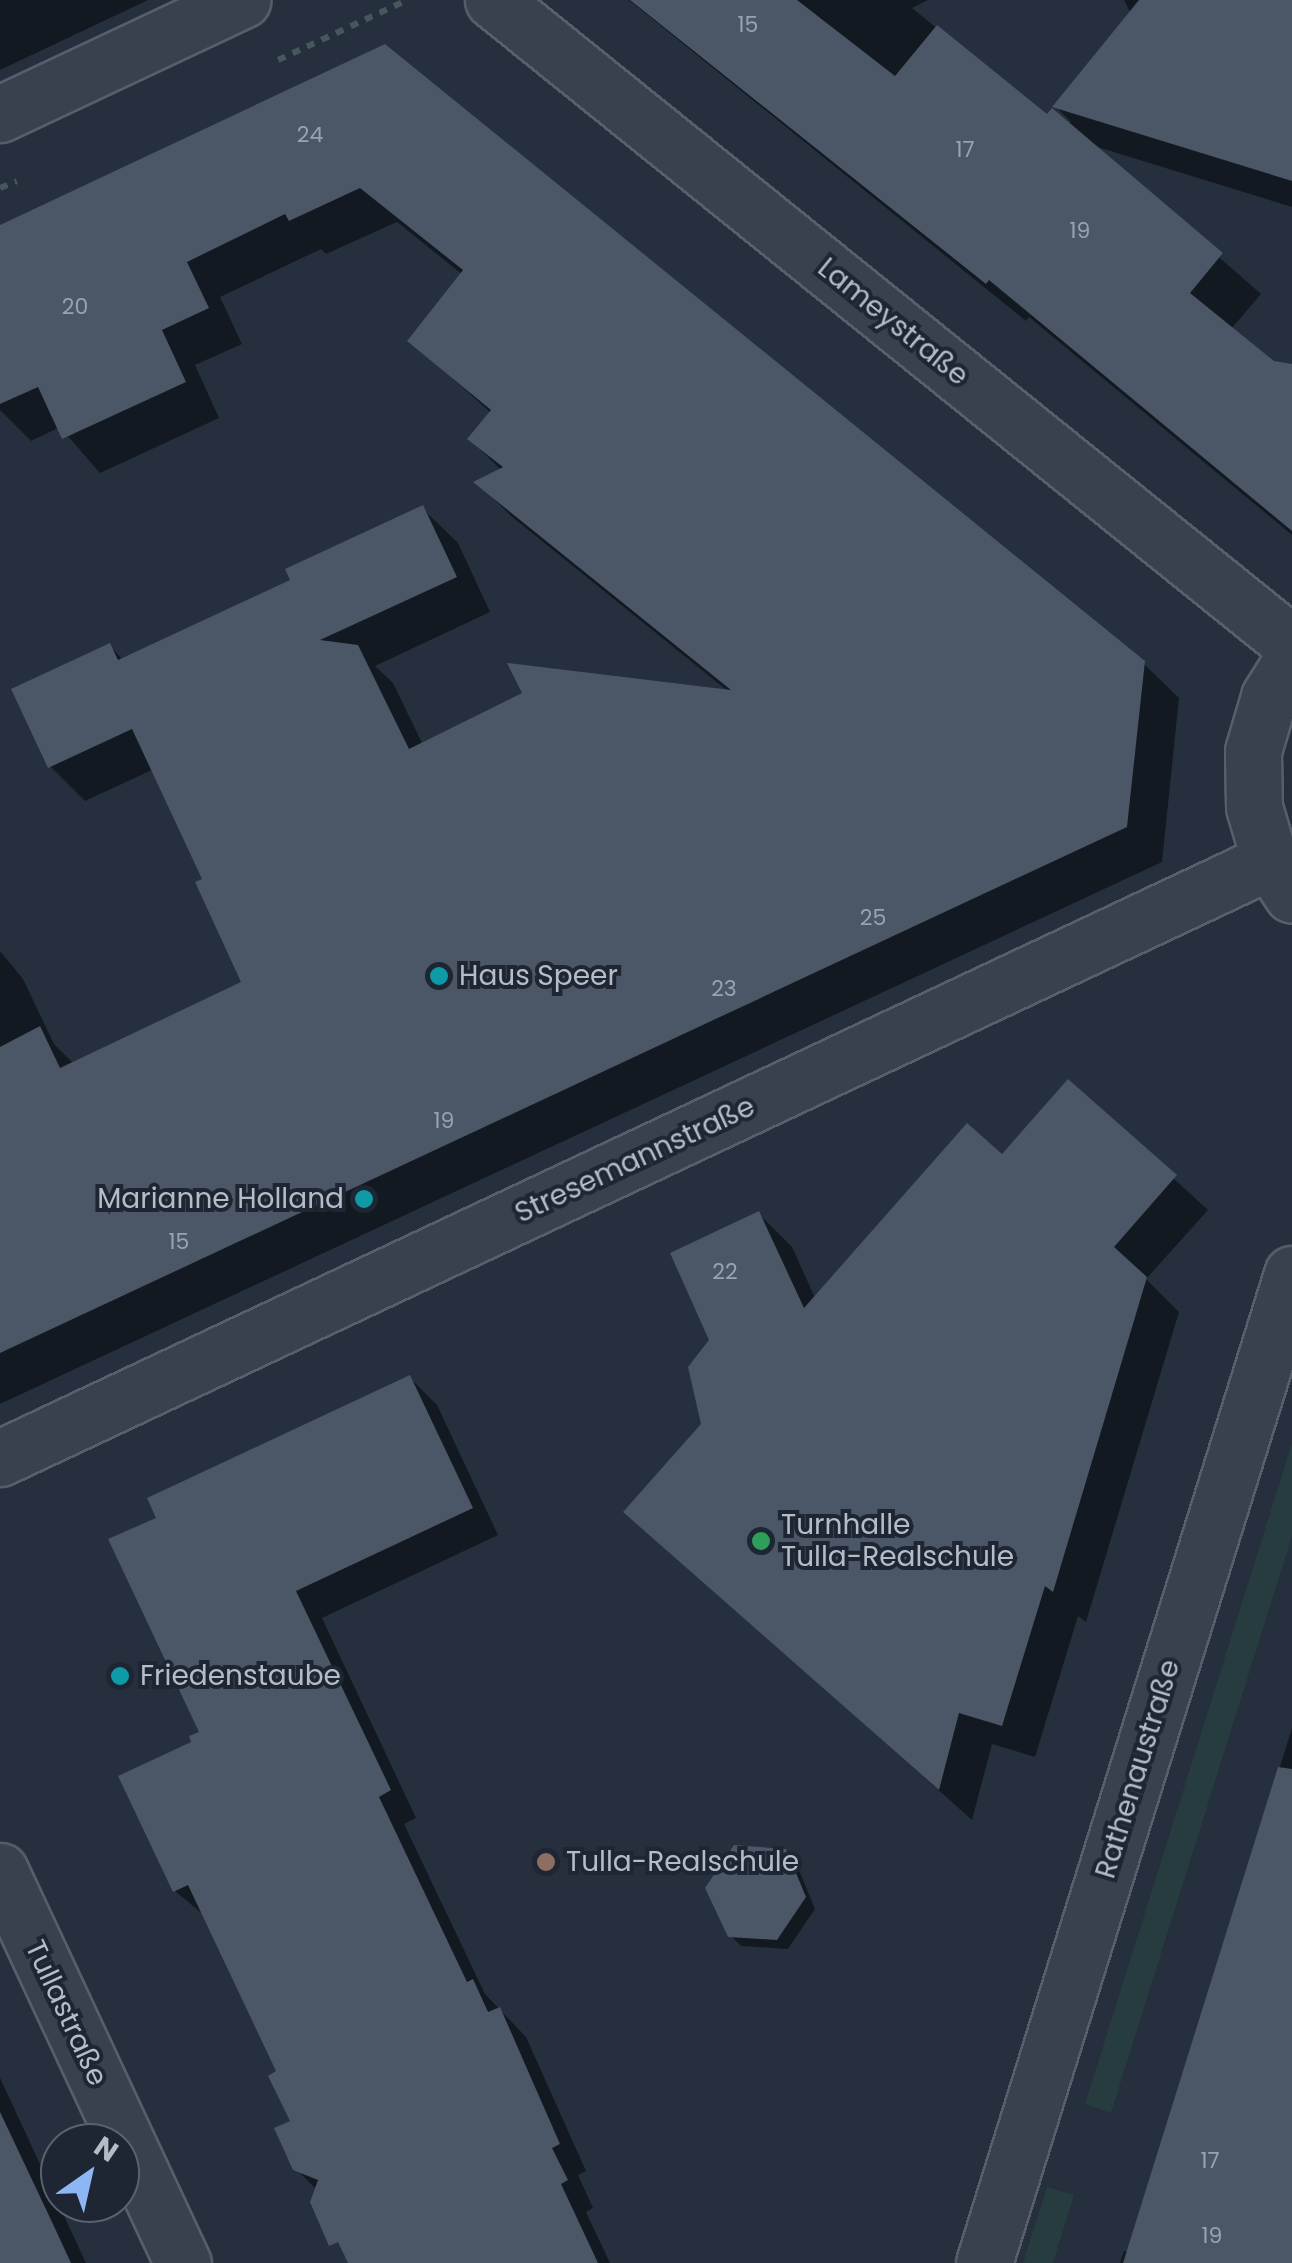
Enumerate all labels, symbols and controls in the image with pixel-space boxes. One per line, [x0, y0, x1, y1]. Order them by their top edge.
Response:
house number: 15 [738, 12, 758, 38]
house number: 24 [297, 122, 323, 148]
house number: 17 [955, 137, 975, 163]
house number: 19 [1070, 218, 1090, 244]
street label: Lameystraße [811, 251, 975, 393]
house number: 20 [62, 294, 88, 320]
house number: 25 [860, 905, 886, 931]
place label: Haus Speer [459, 959, 618, 993]
marker: Haus Speer [428, 965, 450, 987]
house number: 23 [711, 976, 737, 1002]
street label: Stresemannstraße [510, 1090, 760, 1230]
house number: 19 [434, 1108, 454, 1134]
place label: Marianne Holland [97, 1182, 344, 1216]
marker: Marianne Holland [353, 1188, 375, 1210]
house number: 15 [169, 1229, 189, 1255]
house number: 22 [712, 1259, 738, 1285]
place label: Turnhalle Tulla-Realschule [781, 1508, 1014, 1574]
marker: Turnhalle Tulla-Realschule [750, 1530, 772, 1552]
street label: Rathenaustraße [1089, 1656, 1187, 1882]
place label: Friedenstaube [140, 1659, 341, 1693]
marker: Friedenstaube [109, 1665, 131, 1687]
place label: Tulla-Realschule [566, 1845, 799, 1879]
marker: Tulla-Realschule [535, 1851, 557, 1873]
street label: Tullastraße [18, 1935, 114, 2091]
north arrow [40, 2123, 140, 2223]
text: N [86, 2127, 126, 2171]
house number: 17 [1200, 2148, 1220, 2174]
house number: 19 [1202, 2223, 1222, 2249]

